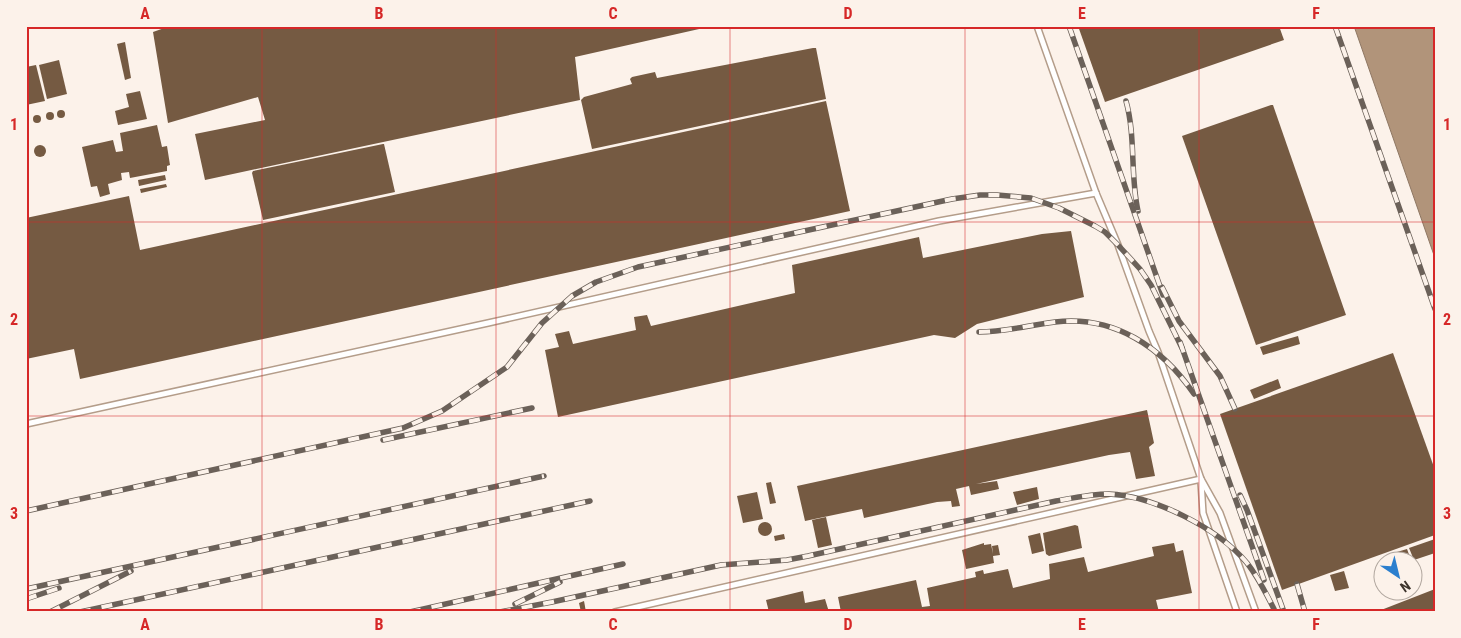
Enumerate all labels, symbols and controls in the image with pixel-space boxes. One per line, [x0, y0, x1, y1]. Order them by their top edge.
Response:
text: A [140, 4, 150, 23]
text: B [375, 4, 384, 23]
text: C [608, 4, 618, 23]
text: D [843, 4, 853, 23]
text: E [1078, 4, 1086, 23]
text: F [1312, 4, 1320, 23]
text: 1 [10, 115, 18, 134]
text: 1 [1443, 115, 1451, 134]
text: 2 [10, 310, 18, 329]
text: 2 [1443, 310, 1451, 329]
text: 3 [10, 504, 18, 523]
text: 3 [1443, 504, 1451, 523]
north arrow [1374, 550, 1424, 600]
text: N [1397, 578, 1414, 596]
text: A [140, 615, 150, 634]
text: B [375, 615, 384, 634]
text: C [608, 615, 618, 634]
text: D [843, 615, 853, 634]
text: E [1078, 615, 1086, 634]
text: F [1312, 615, 1320, 634]

